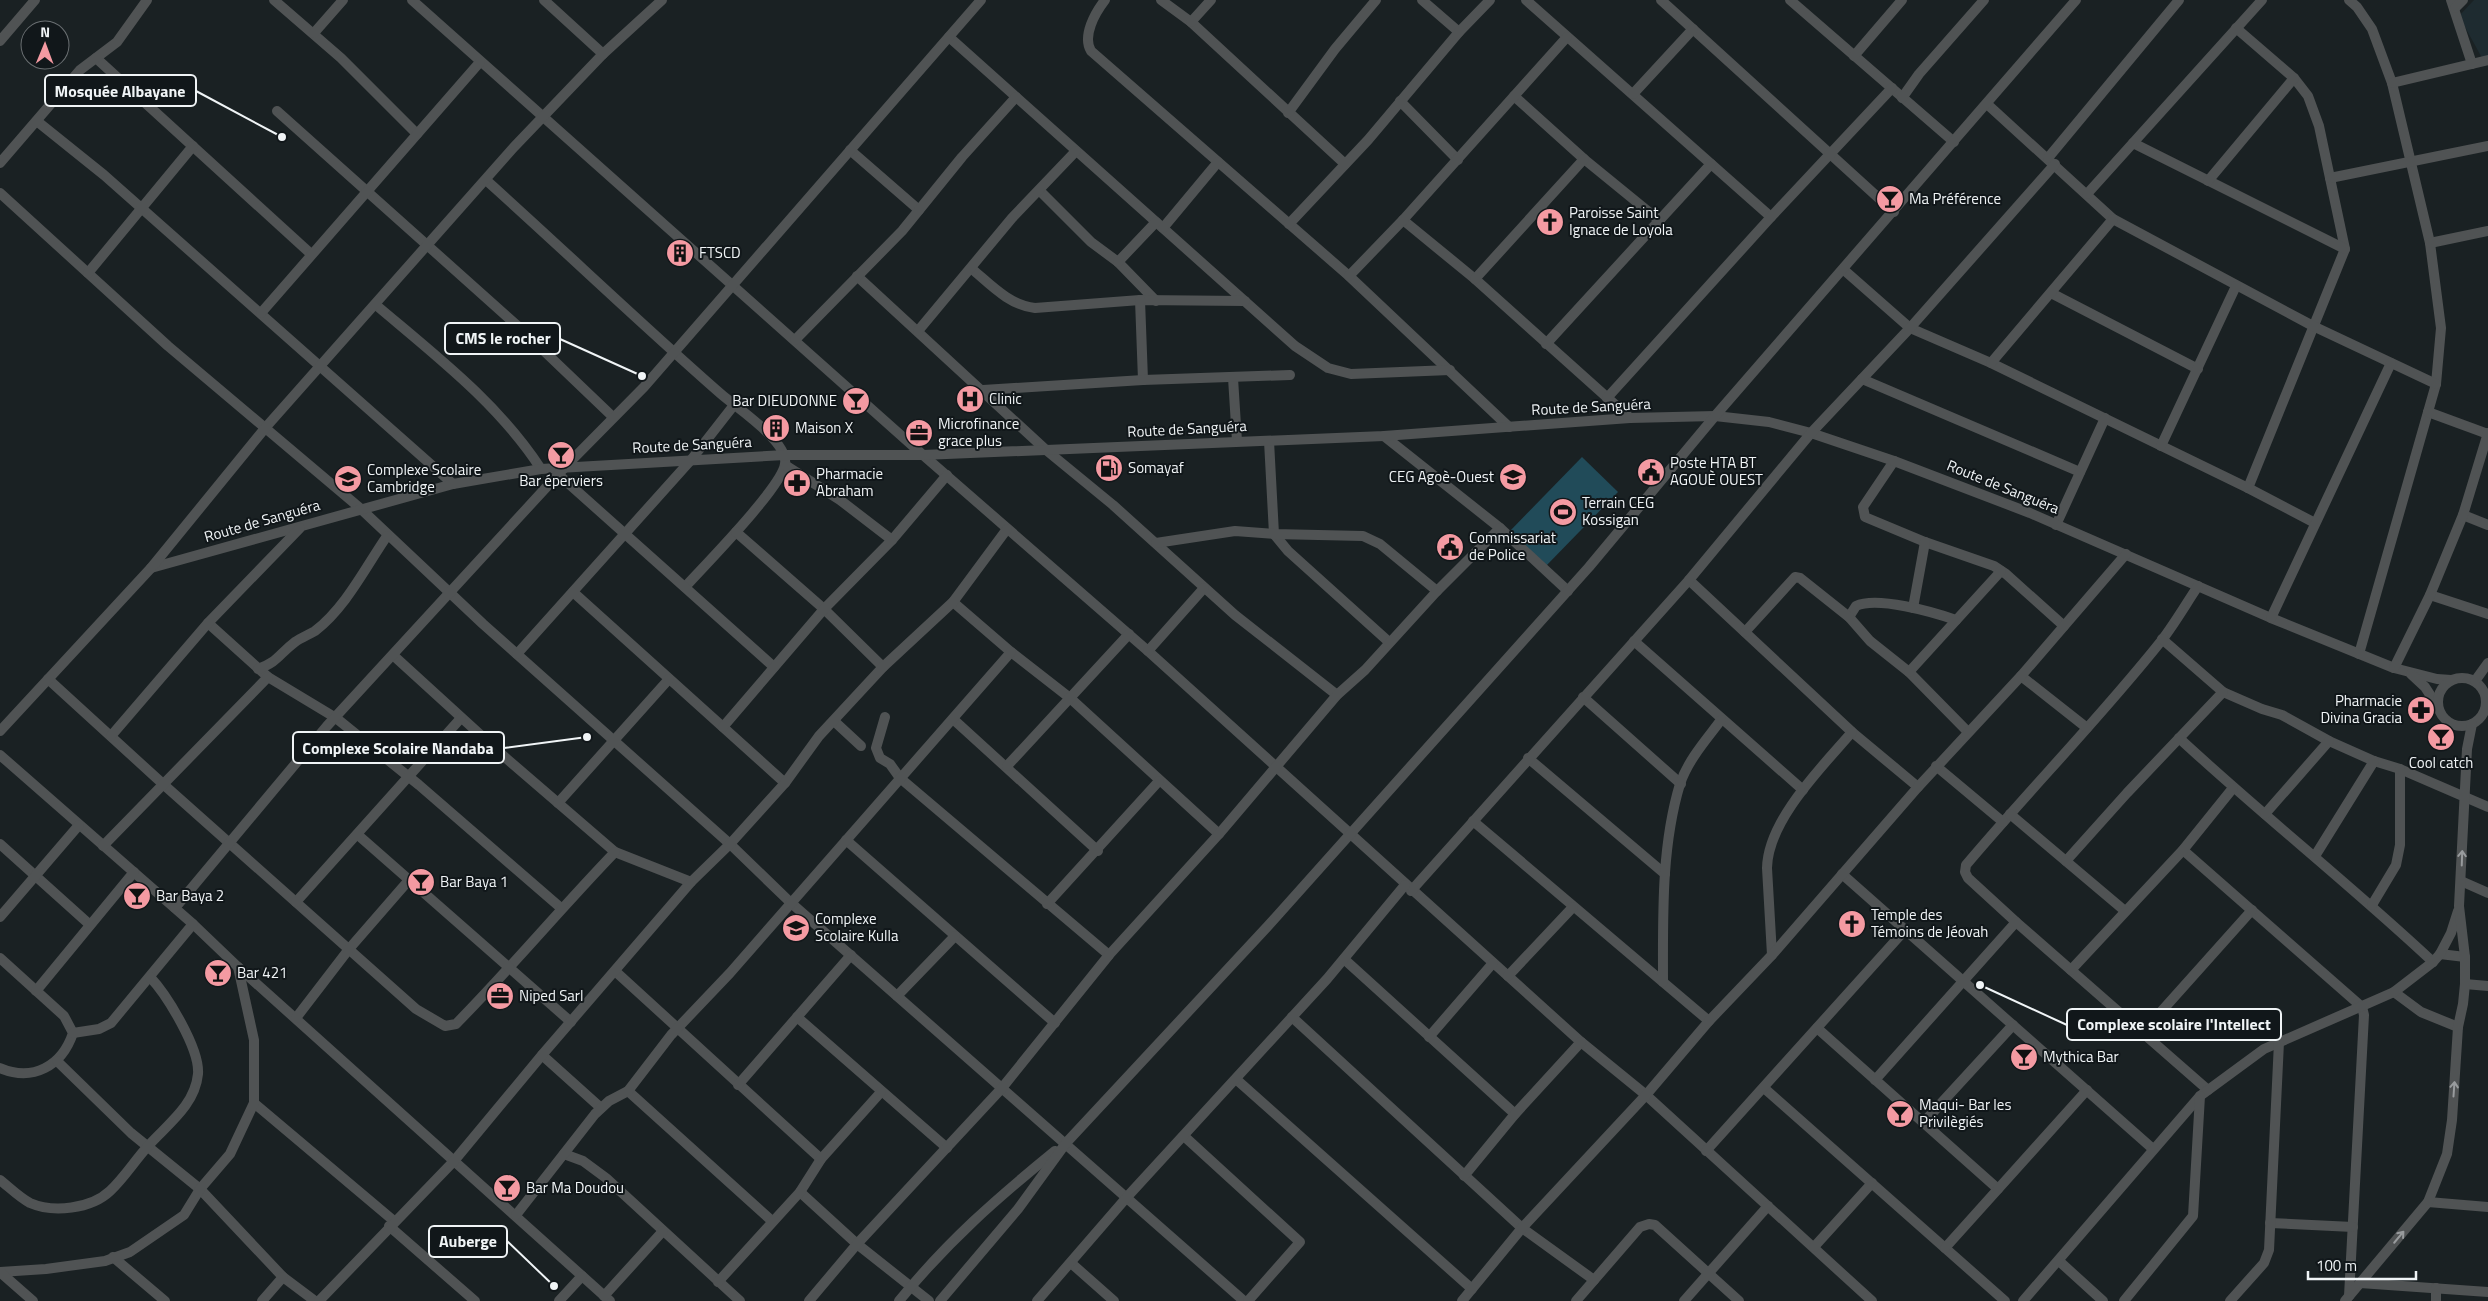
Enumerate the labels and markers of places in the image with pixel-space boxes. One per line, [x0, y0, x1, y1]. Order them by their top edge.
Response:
callout: Mosquée Albayane [45, 75, 196, 106]
bar icon: Ma Préférence [1875, 184, 1905, 214]
place label: Ma Préférence [1909, 187, 2001, 210]
place label: Paroisse Saint Ignace de Loyola [1569, 201, 1673, 241]
church icon: Paroisse Saint Ignace de Loyola [1535, 207, 1565, 237]
building icon: FTSCD [665, 238, 695, 268]
place label: FTSCD [699, 241, 741, 264]
callout: CMS le rocher [445, 323, 560, 354]
hospital icon: Clinic [955, 384, 985, 414]
bar icon: Bar DIEUDONNE [841, 386, 871, 416]
place label: Clinic [989, 387, 1022, 410]
place label: Bar DIEUDONNE [732, 389, 837, 412]
place label: Microfinance grace plus [938, 412, 1019, 452]
building icon: Maison X [761, 413, 791, 443]
place label: Maison X [795, 416, 854, 439]
office icon: Microfinance grace plus [904, 418, 934, 448]
bar icon: Bar éperviers [546, 440, 576, 470]
place label: Poste HTA BT AGOUÈ OUEST [1670, 451, 1763, 491]
fuel station icon: Somayaf [1094, 453, 1124, 483]
place label: Somayaf [1128, 456, 1184, 479]
public building icon: Poste HTA BT AGOUÈ OUEST [1636, 457, 1666, 487]
place label: Complexe Scolaire Cambridge [367, 458, 481, 498]
place label: Pharmacie Abraham [816, 462, 883, 502]
school or university icon: CEG Agoè-Ouest [1498, 462, 1528, 492]
school or university icon: Complexe Scolaire Cambridge [333, 464, 363, 494]
place label: CEG Agoè-Ouest [1389, 465, 1495, 488]
pharmacy icon: Pharmacie Abraham [782, 468, 812, 498]
place label: Bar éperviers [519, 469, 603, 492]
place label: Terrain CEG Kossigan [1582, 491, 1654, 531]
sports icon: Terrain CEG Kossigan [1548, 497, 1578, 527]
place label: Commissariat de Police [1469, 526, 1557, 566]
public building icon: Commissariat de Police [1435, 532, 1465, 562]
place label: Pharmacie Divina Gracia [2320, 689, 2402, 729]
pharmacy icon: Pharmacie Divina Gracia [2406, 695, 2436, 725]
bar icon: Cool catch [2426, 722, 2456, 752]
callout: Complexe Scolaire Nandaba [293, 732, 504, 763]
place label: Cool catch [2409, 751, 2473, 774]
bar icon: Bar Baya 1 [406, 867, 436, 897]
place label: Bar Baya 1 [440, 870, 508, 893]
bar icon: Bar Baya 2 [122, 881, 152, 911]
place label: Bar Baya 2 [156, 884, 224, 907]
place label: Temple des Témoins de Jéovah [1871, 903, 1988, 943]
place label: Complexe Scolaire Kulla [815, 907, 899, 947]
church icon: Temple des Témoins de Jéovah [1837, 909, 1867, 939]
school or university icon: Complexe Scolaire Kulla [781, 913, 811, 943]
bar icon: Bar 421 [203, 958, 233, 988]
place label: Bar 421 [237, 961, 287, 984]
office icon: Niped Sarl [485, 981, 515, 1011]
place label: Niped Sarl [519, 984, 583, 1007]
callout: Complexe scolaire l'Intellect [2067, 1009, 2281, 1040]
bar icon: Mythica Bar [2009, 1042, 2039, 1072]
place label: Mythica Bar [2043, 1045, 2119, 1068]
place label: Maqui- Bar les Privilègiés [1919, 1093, 2011, 1133]
bar icon: Maqui- Bar les Privilègiés [1885, 1099, 1915, 1129]
bar icon: Bar Ma Doudou [492, 1173, 522, 1203]
place label: Bar Ma Doudou [526, 1176, 624, 1199]
callout: Auberge [429, 1226, 507, 1257]

